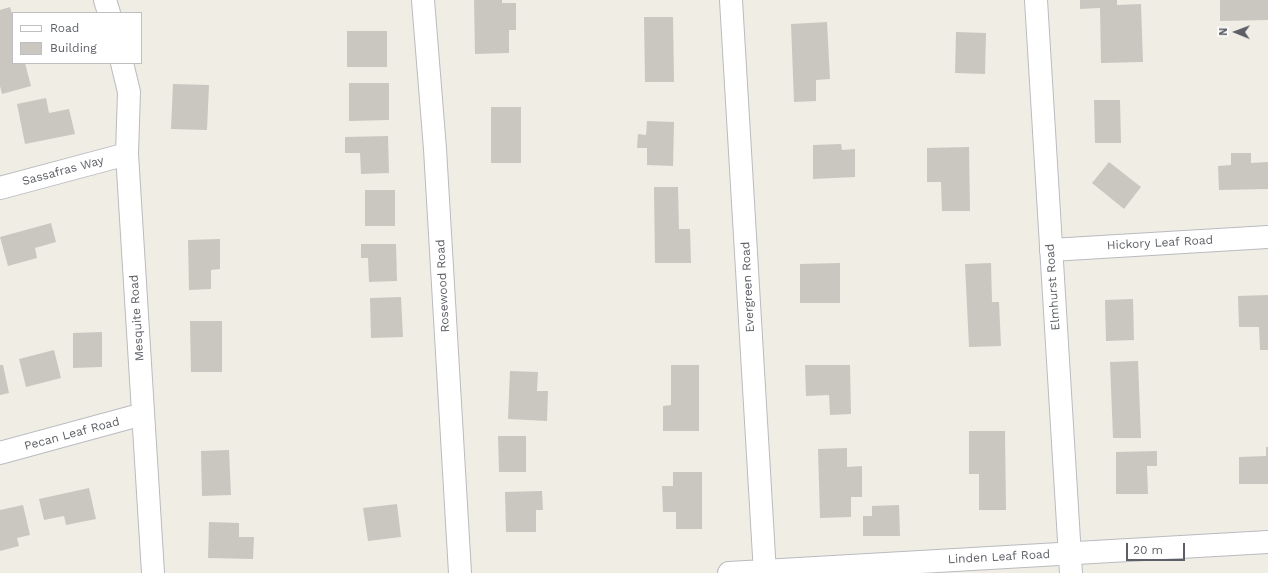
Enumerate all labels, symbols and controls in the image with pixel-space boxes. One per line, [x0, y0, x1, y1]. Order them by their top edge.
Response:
legend [12, 12, 142, 64]
north arrow [1216, 12, 1256, 52]
text: Road [50, 21, 79, 35]
text: N [1217, 28, 1230, 36]
text: Building [50, 41, 97, 55]
street label: Sassafras Way [21, 153, 105, 189]
street label: Hickory Leaf Road [1106, 233, 1214, 253]
street label: Rosewood Road [433, 239, 453, 333]
street label: Evergreen Road [738, 241, 758, 333]
street label: Elmhurst Road [1043, 243, 1063, 331]
street label: Mesquite Road [127, 274, 147, 362]
street label: Pecan Leaf Road [23, 414, 121, 454]
scale bar [1128, 535, 1187, 561]
text: 20 m [1133, 543, 1163, 557]
street label: Linden Leaf Road [947, 547, 1051, 567]

